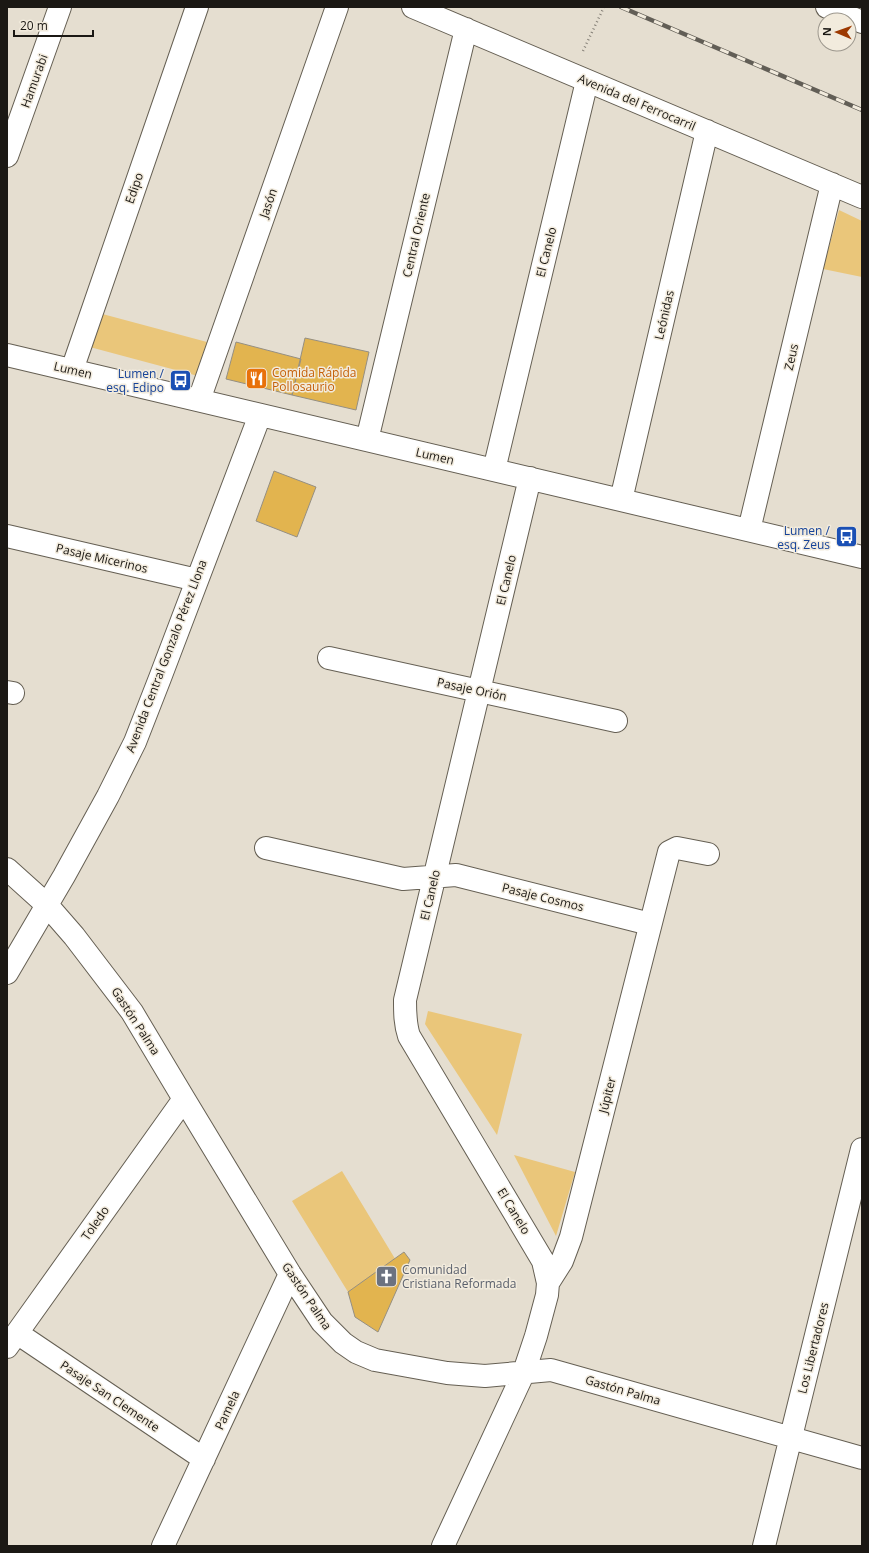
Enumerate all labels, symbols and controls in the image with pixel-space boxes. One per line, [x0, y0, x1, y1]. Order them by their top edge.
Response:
scale bar [14, 12, 93, 38]
north arrow [817, 12, 857, 52]
text: 20 m [20, 17, 48, 34]
text: N [819, 27, 834, 36]
street label: Hamurabi [16, 52, 52, 110]
street label: Avenida del Ferrocarril [576, 69, 698, 135]
street label: Edipo [121, 170, 147, 206]
street label: Jasón [255, 186, 281, 221]
street label: Central Oriente [398, 191, 434, 279]
street label: El Canelo [532, 225, 560, 279]
street label: Leónidas [650, 288, 678, 341]
street label: Zeus [780, 342, 802, 372]
street label: Lumen [52, 357, 94, 383]
place label: Comida Rápida Pollosaurio [272, 364, 357, 395]
place label: Lumen / esq. Edipo [106, 365, 165, 396]
restaurant icon: Comida Rápida Pollosaurio [244, 366, 270, 392]
bus stop icon: Lumen / esq. Edipo [167, 367, 193, 393]
street label: Lumen [414, 443, 456, 469]
place label: Lumen / esq. Zeus [777, 522, 831, 553]
bus stop icon: Lumen / esq. Zeus [833, 524, 859, 550]
street label: Pasaje Micerinos [54, 539, 150, 577]
street label: El Canelo [492, 553, 520, 607]
street label: Avenida Central Gonzalo Pérez Llona [121, 557, 211, 755]
street label: Pasaje Orión [436, 673, 508, 705]
street label: El Canelo [416, 868, 444, 922]
street label: Pasaje Cosmos [500, 879, 586, 915]
street label: Gastón Palma [108, 984, 164, 1058]
street label: Júpiter [594, 1075, 620, 1116]
street label: El Canelo [493, 1185, 535, 1237]
street label: Toledo [77, 1202, 113, 1244]
street label: Gastón Palma [278, 1259, 336, 1333]
place label: Comunidad Cristiana Reformada [402, 1261, 516, 1292]
church icon: Comunidad Cristiana Reformada [373, 1263, 399, 1289]
street label: Los Libertadores [793, 1300, 833, 1395]
street label: Pasaje San Clemente [57, 1356, 163, 1436]
street label: Gastón Palma [583, 1371, 663, 1409]
street label: Pamela [211, 1388, 243, 1432]

